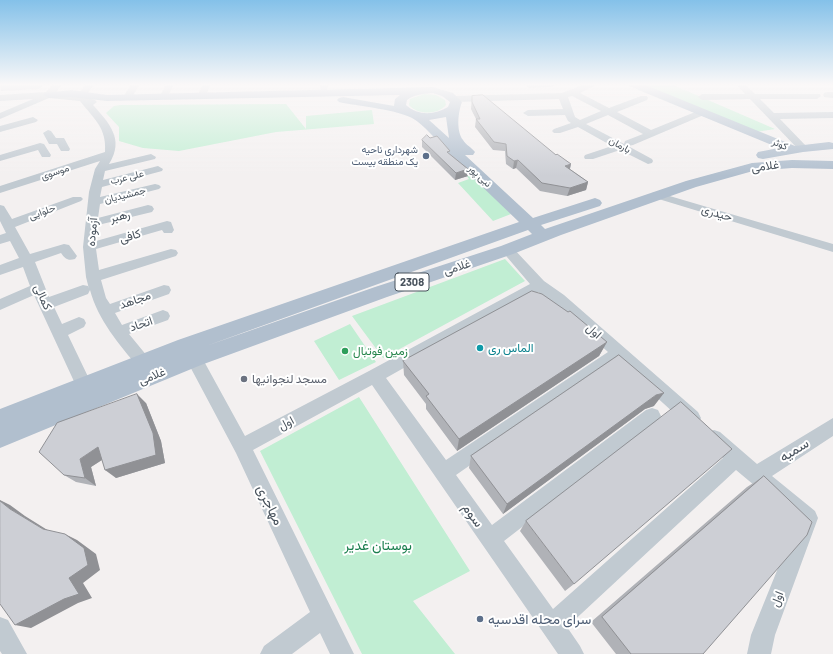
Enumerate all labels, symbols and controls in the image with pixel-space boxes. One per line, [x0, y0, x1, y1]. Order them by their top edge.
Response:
street label: بارمان [607, 134, 633, 156]
street label: کوثر [770, 135, 790, 153]
place label: شهرداری ناحیه یک منطقه بیست [352, 144, 418, 168]
marker: شهرداری ناحیه یک منطقه بیست [421, 151, 431, 161]
street label: غلامی [750, 157, 780, 175]
street label: موسوی [39, 162, 71, 182]
street label: نبی پور [466, 162, 494, 190]
street label: علی عرب [109, 167, 145, 187]
street label: جمشیدیان [103, 184, 147, 206]
street label: حلوایی [27, 202, 57, 222]
street label: حیدری [700, 202, 734, 224]
street label: رهبر [108, 207, 132, 225]
street label: آزموده [84, 217, 100, 247]
street label: کافی [118, 226, 142, 246]
street label: غلامی [442, 256, 472, 278]
road number: 2308 [395, 273, 429, 291]
street label: کمالی [31, 282, 55, 312]
street label: مجاهد [117, 288, 153, 312]
street label: اتحاد [128, 313, 154, 335]
street label: اول [583, 320, 605, 342]
place label: الماس ری [488, 341, 533, 355]
marker: الماس ری [475, 343, 485, 353]
place label: زمین فوتبال [353, 344, 408, 358]
marker: زمین فوتبال [340, 346, 350, 356]
street label: غلامی [136, 364, 168, 388]
place label: مسجد لنجوانیها [252, 372, 327, 386]
marker: مسجد لنجوانیها [239, 374, 249, 384]
street label: اول [276, 413, 296, 433]
street label: سمیه [776, 435, 812, 465]
street label: مهاجری [253, 482, 287, 528]
street label: سوم [459, 500, 487, 530]
park label: بوستان غدیر [344, 537, 412, 553]
street label: اول [767, 589, 787, 609]
place label: سرای محله اقدسیه [488, 611, 591, 627]
marker: سرای محله اقدسیه [475, 614, 485, 624]

